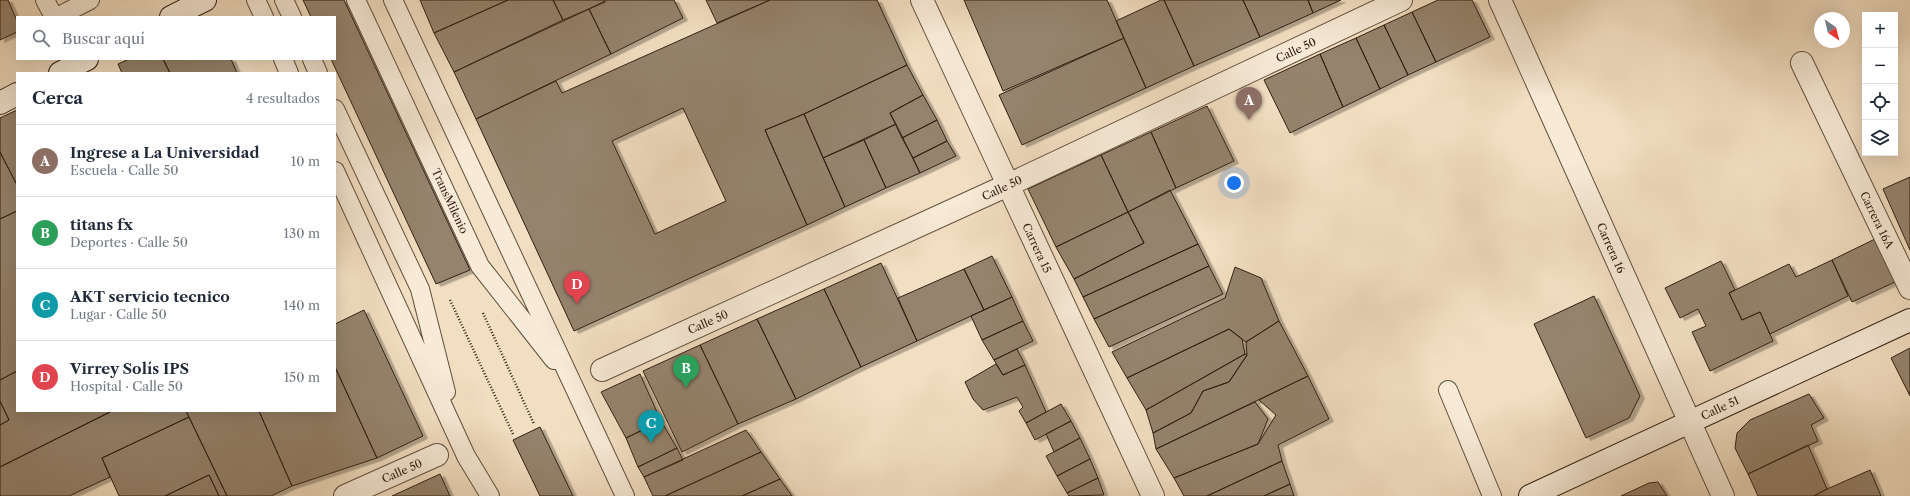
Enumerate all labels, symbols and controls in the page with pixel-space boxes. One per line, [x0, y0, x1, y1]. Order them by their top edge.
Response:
north arrow [1814, 12, 1850, 48]
map controls [1862, 12, 1898, 156]
button: + [1862, 12, 1898, 48]
search box [16, 16, 336, 60]
icon: search [30, 27, 52, 49]
text: Buscar aquí [62, 29, 145, 48]
street label: Calle 50 [1274, 35, 1318, 65]
button: − [1862, 48, 1898, 84]
button: locate [1862, 84, 1898, 120]
pin: A [1236, 87, 1262, 120]
text: Cerca [32, 88, 83, 108]
text: 4 resultados [246, 90, 320, 106]
button: layers [1862, 120, 1898, 156]
text: Ingrese a La Universidad [70, 143, 259, 162]
text: A [40, 153, 50, 169]
text: 10 m [291, 153, 320, 169]
text: Escuela · Calle 50 [70, 162, 179, 178]
street label: TransMilenio [429, 166, 471, 236]
street label: Calle 50 [980, 173, 1024, 203]
your location [1224, 173, 1244, 193]
street label: Carrera 16A [1857, 189, 1897, 252]
text: titans fx [70, 215, 133, 234]
street label: Carrera 15 [1019, 221, 1055, 275]
street label: Carrera 16 [1594, 221, 1629, 276]
text: B [40, 225, 50, 241]
text: 130 m [284, 225, 320, 241]
text: Deportes · Calle 50 [70, 234, 188, 250]
pin: D [564, 271, 590, 304]
text: AKT servicio tecnico [70, 287, 230, 306]
text: C [40, 297, 50, 313]
text: 140 m [283, 297, 320, 313]
text: Lugar · Calle 50 [70, 306, 167, 322]
street label: Calle 50 [686, 307, 730, 337]
pin: B [673, 355, 699, 388]
text: Virrey Solís IPS [70, 359, 189, 378]
text: D [39, 369, 51, 385]
text: 150 m [284, 369, 320, 385]
text: Hospital · Calle 50 [70, 378, 183, 394]
street label: Calle 51 [1699, 393, 1742, 423]
pin: C [638, 410, 664, 443]
street label: Calle 50 [380, 456, 424, 486]

